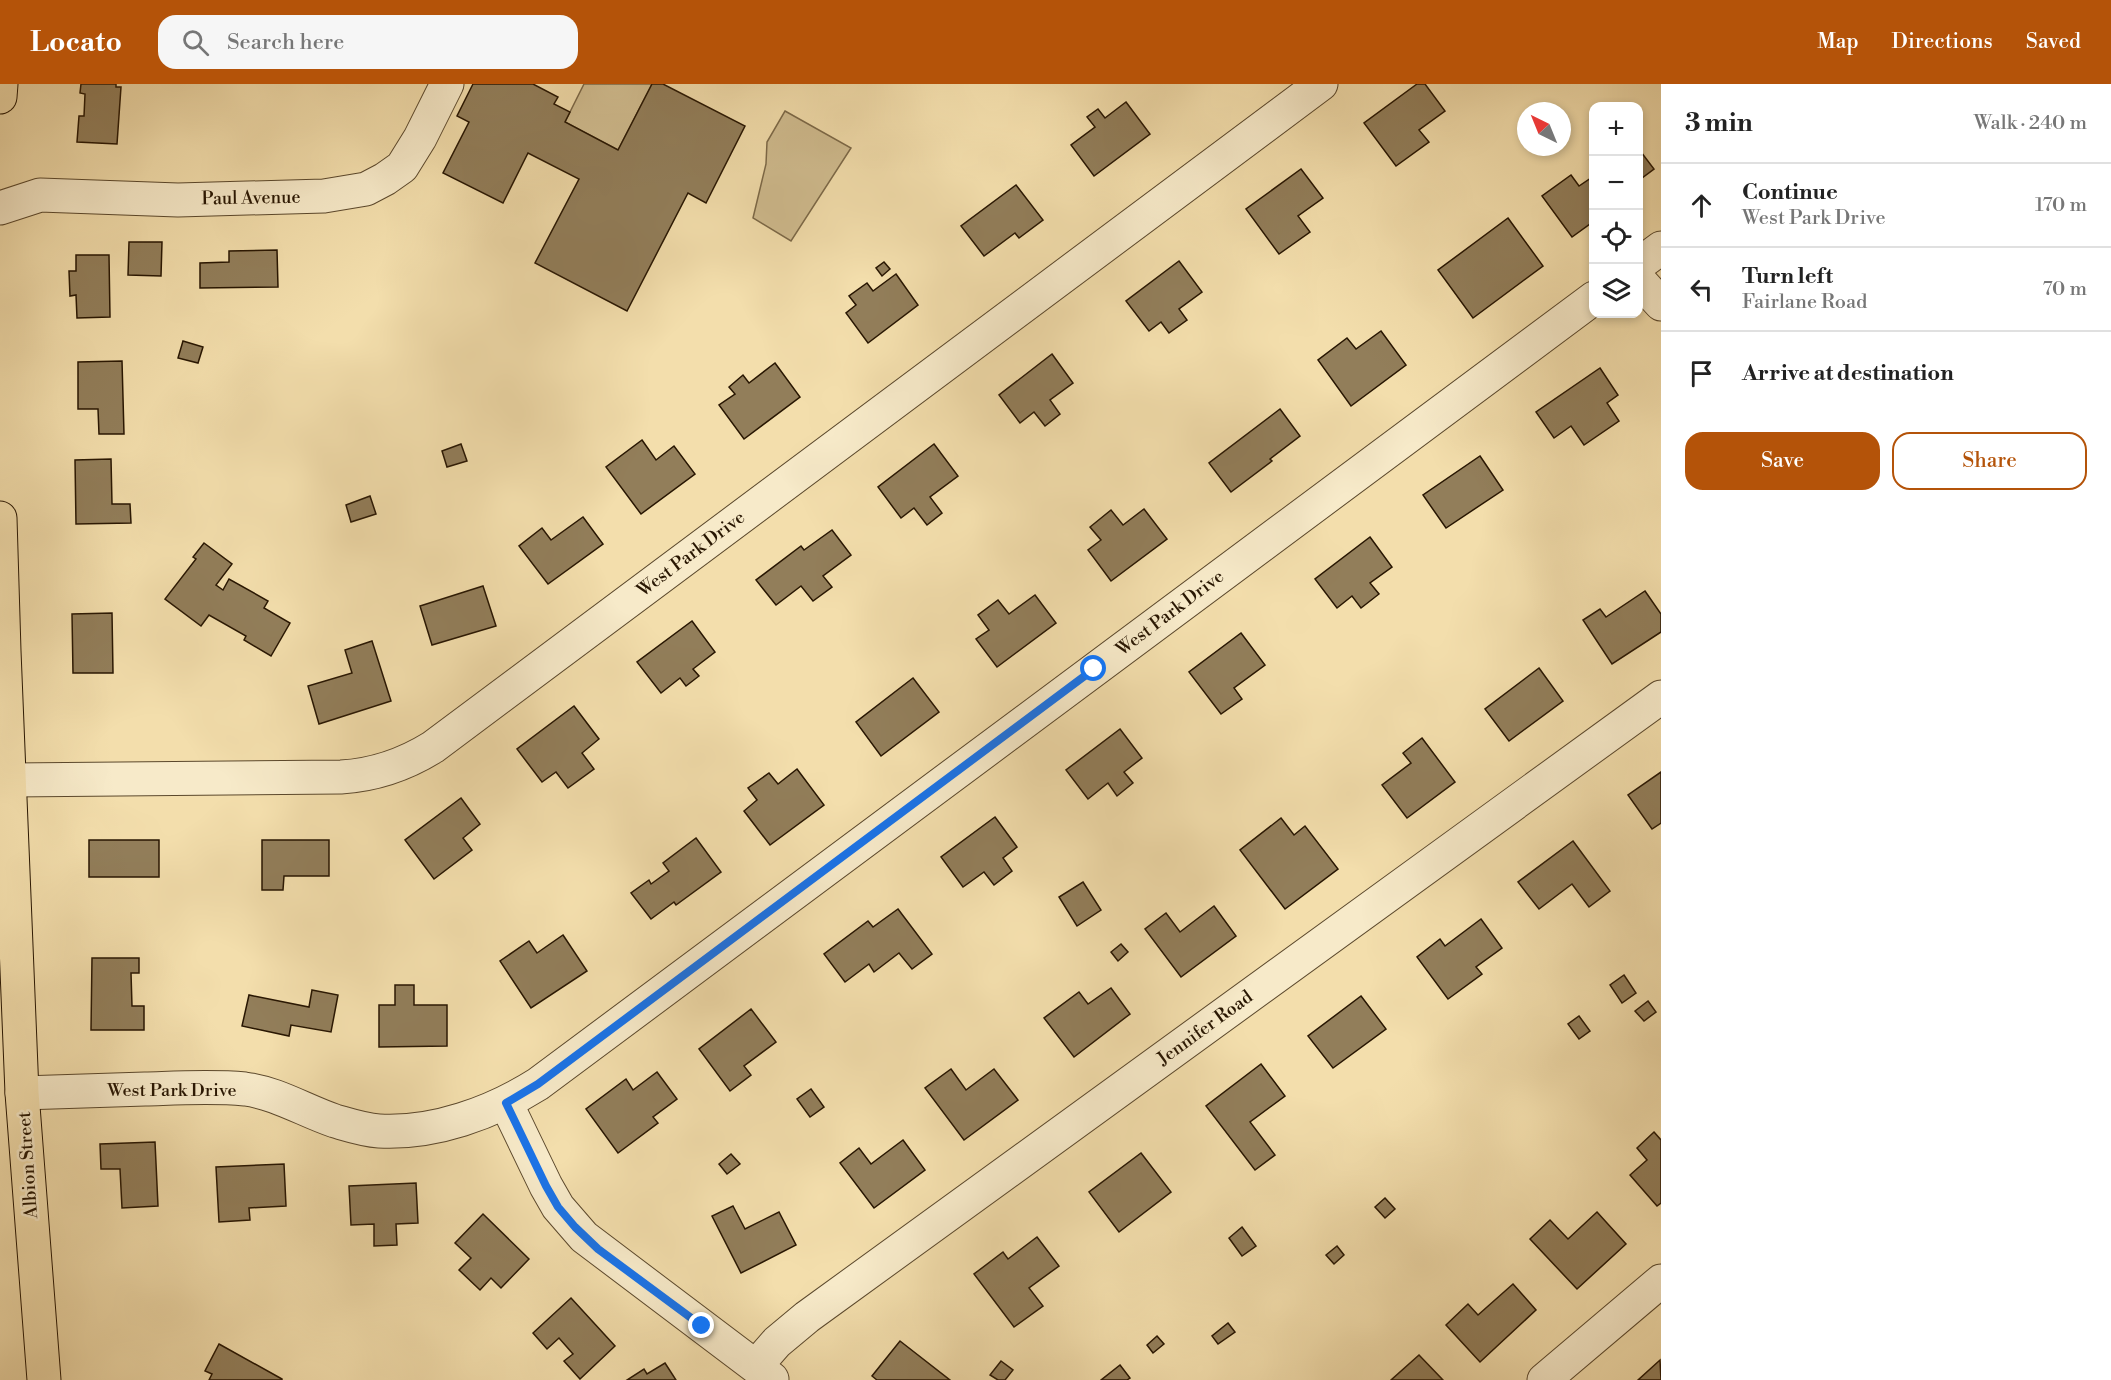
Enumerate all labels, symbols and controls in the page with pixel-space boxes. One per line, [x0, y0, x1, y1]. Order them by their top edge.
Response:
search box [158, 15, 578, 69]
text: Locato [30, 25, 122, 60]
icon: search [179, 26, 212, 59]
text: Search here [227, 29, 344, 56]
text: Map [1817, 29, 1859, 55]
text: Directions [1892, 29, 1993, 55]
text: Saved [2026, 29, 2081, 55]
north arrow [1517, 102, 1571, 156]
map controls [1589, 102, 1643, 318]
button: + [1589, 102, 1643, 156]
text: 3 min [1685, 107, 1753, 139]
text: Walk · 240 m [1974, 111, 2087, 136]
button: − [1589, 156, 1643, 210]
text: Continue [1742, 179, 1838, 206]
street label: Paul Avenue [201, 186, 301, 210]
icon: ahead [1685, 189, 1718, 222]
text: 170 m [2035, 193, 2087, 218]
text: West Park Drive [1742, 206, 1886, 231]
button: locate [1589, 210, 1643, 264]
text: Turn left [1742, 263, 1833, 290]
button: layers [1589, 264, 1643, 318]
icon: left [1685, 273, 1718, 306]
text: 70 m [2043, 277, 2087, 302]
text: Fairlane Road [1742, 290, 1867, 315]
icon: arrive [1685, 357, 1718, 390]
text: Arrive at destination [1742, 360, 1954, 387]
button: Save [1685, 432, 1880, 490]
button: Share [1892, 432, 2087, 490]
street label: West Park Drive [632, 506, 750, 603]
street label: West Park Drive [1111, 565, 1229, 662]
route start [1080, 655, 1106, 681]
street label: Jennifer Road [1152, 985, 1258, 1071]
street label: West Park Drive [106, 1079, 237, 1102]
street label: Albion Street [13, 1110, 43, 1220]
route end [688, 1312, 714, 1338]

